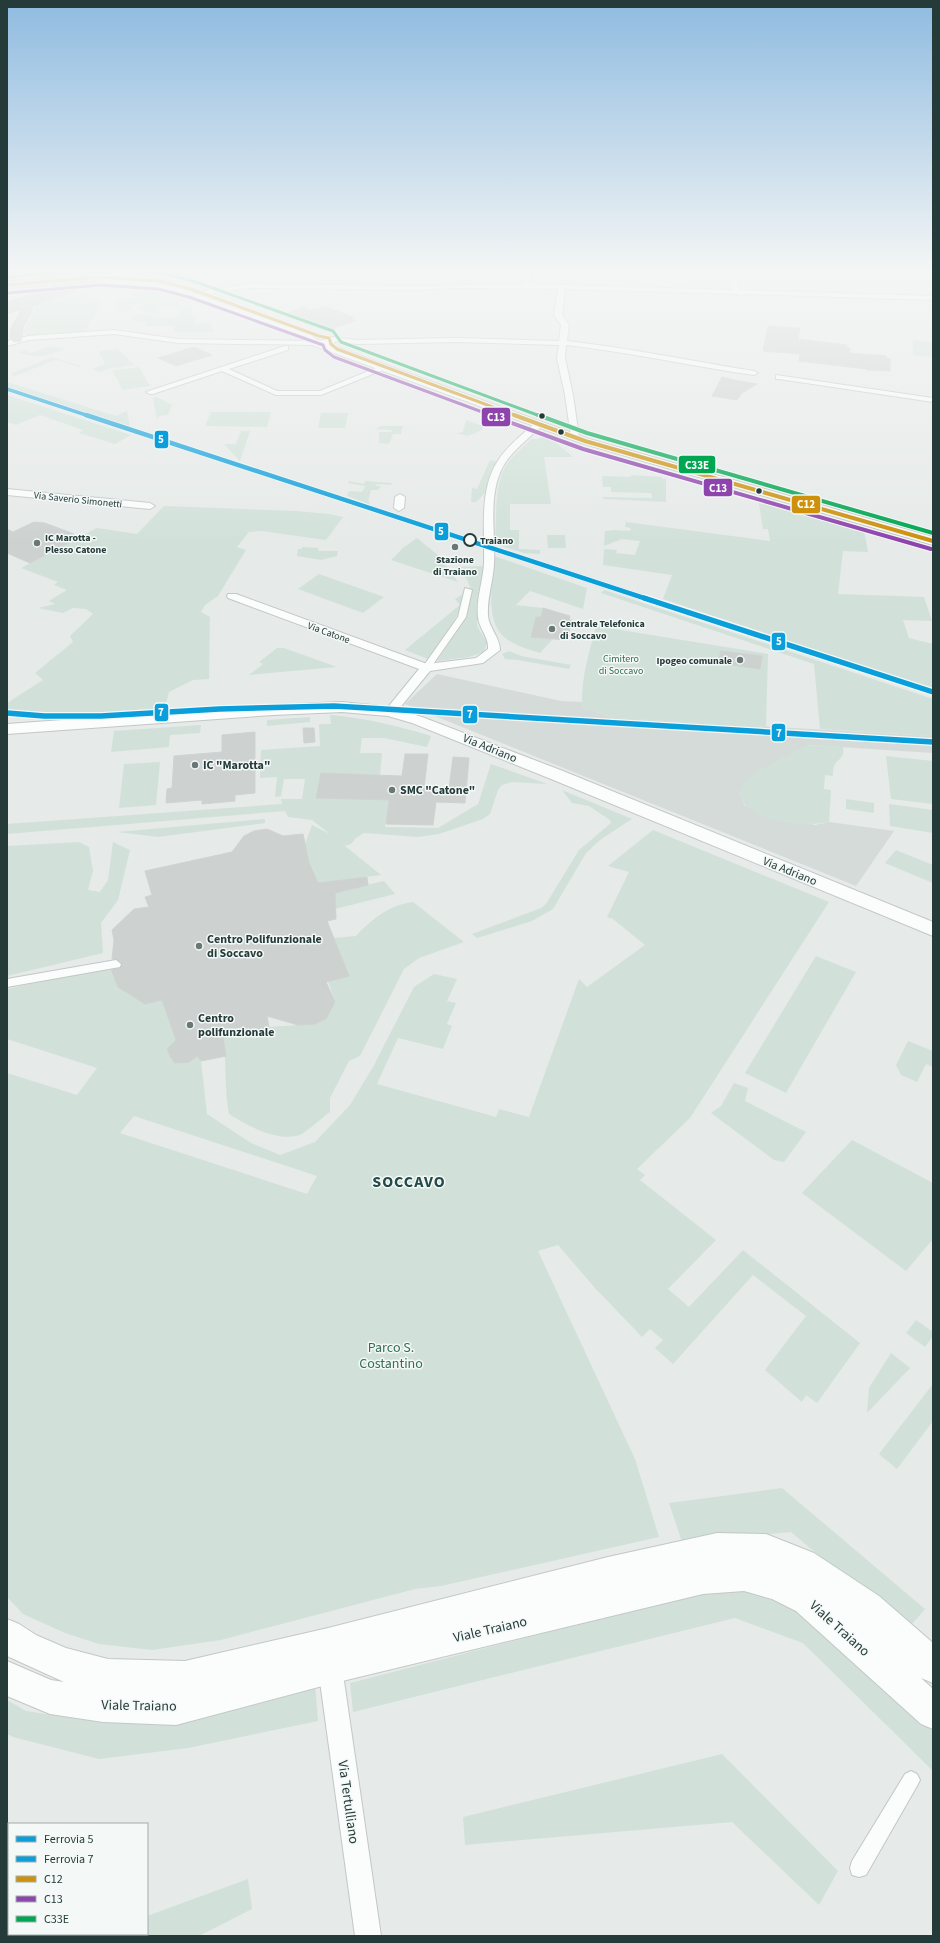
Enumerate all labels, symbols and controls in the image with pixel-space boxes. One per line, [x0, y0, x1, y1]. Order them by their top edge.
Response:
line badge: C13 [481, 407, 511, 427]
text: C13 [487, 410, 505, 425]
unlabelled marker [537, 411, 547, 421]
unlabelled marker [556, 427, 566, 437]
line badge: 5 [154, 430, 169, 449]
text: 5 [158, 432, 164, 447]
line badge: C33E [678, 455, 716, 474]
text: C33E [685, 458, 709, 473]
line badge: C13 [703, 478, 733, 497]
text: C13 [709, 481, 727, 496]
unlabelled marker [754, 486, 764, 496]
street label: Via Saverio Simonetti [33, 488, 123, 512]
line badge: C12 [791, 495, 821, 514]
text: C12 [797, 497, 815, 512]
line badge: 5 [434, 522, 449, 541]
text: 5 [438, 524, 444, 539]
place label: IC Marotta - Plesso Catone [45, 531, 106, 557]
marker: Traiano [463, 533, 477, 547]
place label: Traiano [480, 534, 514, 548]
marker: IC Marotta - Plesso Catone [32, 538, 42, 548]
marker: Stazione di Traiano [450, 542, 460, 552]
place label: Stazione di Traiano [433, 553, 477, 579]
place label: Centrale Telefonica di Soccavo [560, 617, 645, 643]
street label: Via Catone [305, 619, 352, 647]
marker: Centrale Telefonica di Soccavo [547, 624, 557, 634]
line badge: 5 [771, 632, 786, 651]
text: 5 [776, 634, 782, 649]
park label: Cimitero di Soccavo [599, 652, 643, 678]
place label: Ipogeo comunale [657, 654, 732, 668]
marker: Ipogeo comunale [735, 655, 745, 665]
line badge: 7 [154, 703, 169, 722]
text: 7 [158, 705, 164, 720]
line badge: 7 [462, 705, 478, 724]
text: 7 [467, 707, 473, 722]
line badge: 7 [771, 723, 786, 742]
text: 7 [776, 726, 782, 741]
street label: Via Adriano [460, 730, 519, 767]
place label: IC "Marotta" [203, 757, 270, 774]
marker: IC "Marotta" [190, 760, 200, 770]
place label: SMC "Catone" [400, 782, 475, 799]
marker: SMC "Catone" [387, 785, 397, 795]
street label: Via Adriano [760, 853, 819, 890]
place label: Centro Polifunzionale di Soccavo [207, 931, 322, 962]
marker: Centro Polifunzionale di Soccavo [194, 941, 204, 951]
place label: Centro polifunzionale [198, 1010, 274, 1041]
marker: Centro polifunzionale [185, 1020, 195, 1030]
district label: SOCCAVO [372, 1171, 446, 1193]
park label: Parco S. Costantino [359, 1338, 423, 1374]
street label: Viale Traiano [805, 1596, 874, 1661]
street label: Viale Traiano [451, 1612, 529, 1648]
street label: Viale Traiano [101, 1695, 177, 1717]
street label: Via Tertulliano [332, 1759, 364, 1845]
legend [8, 1823, 148, 1935]
text: Ferrovia 5 [44, 1831, 93, 1848]
text: Ferrovia 7 [44, 1851, 93, 1868]
text: C12 [44, 1871, 63, 1888]
text: C13 [44, 1891, 63, 1908]
text: C33E [44, 1911, 69, 1928]

